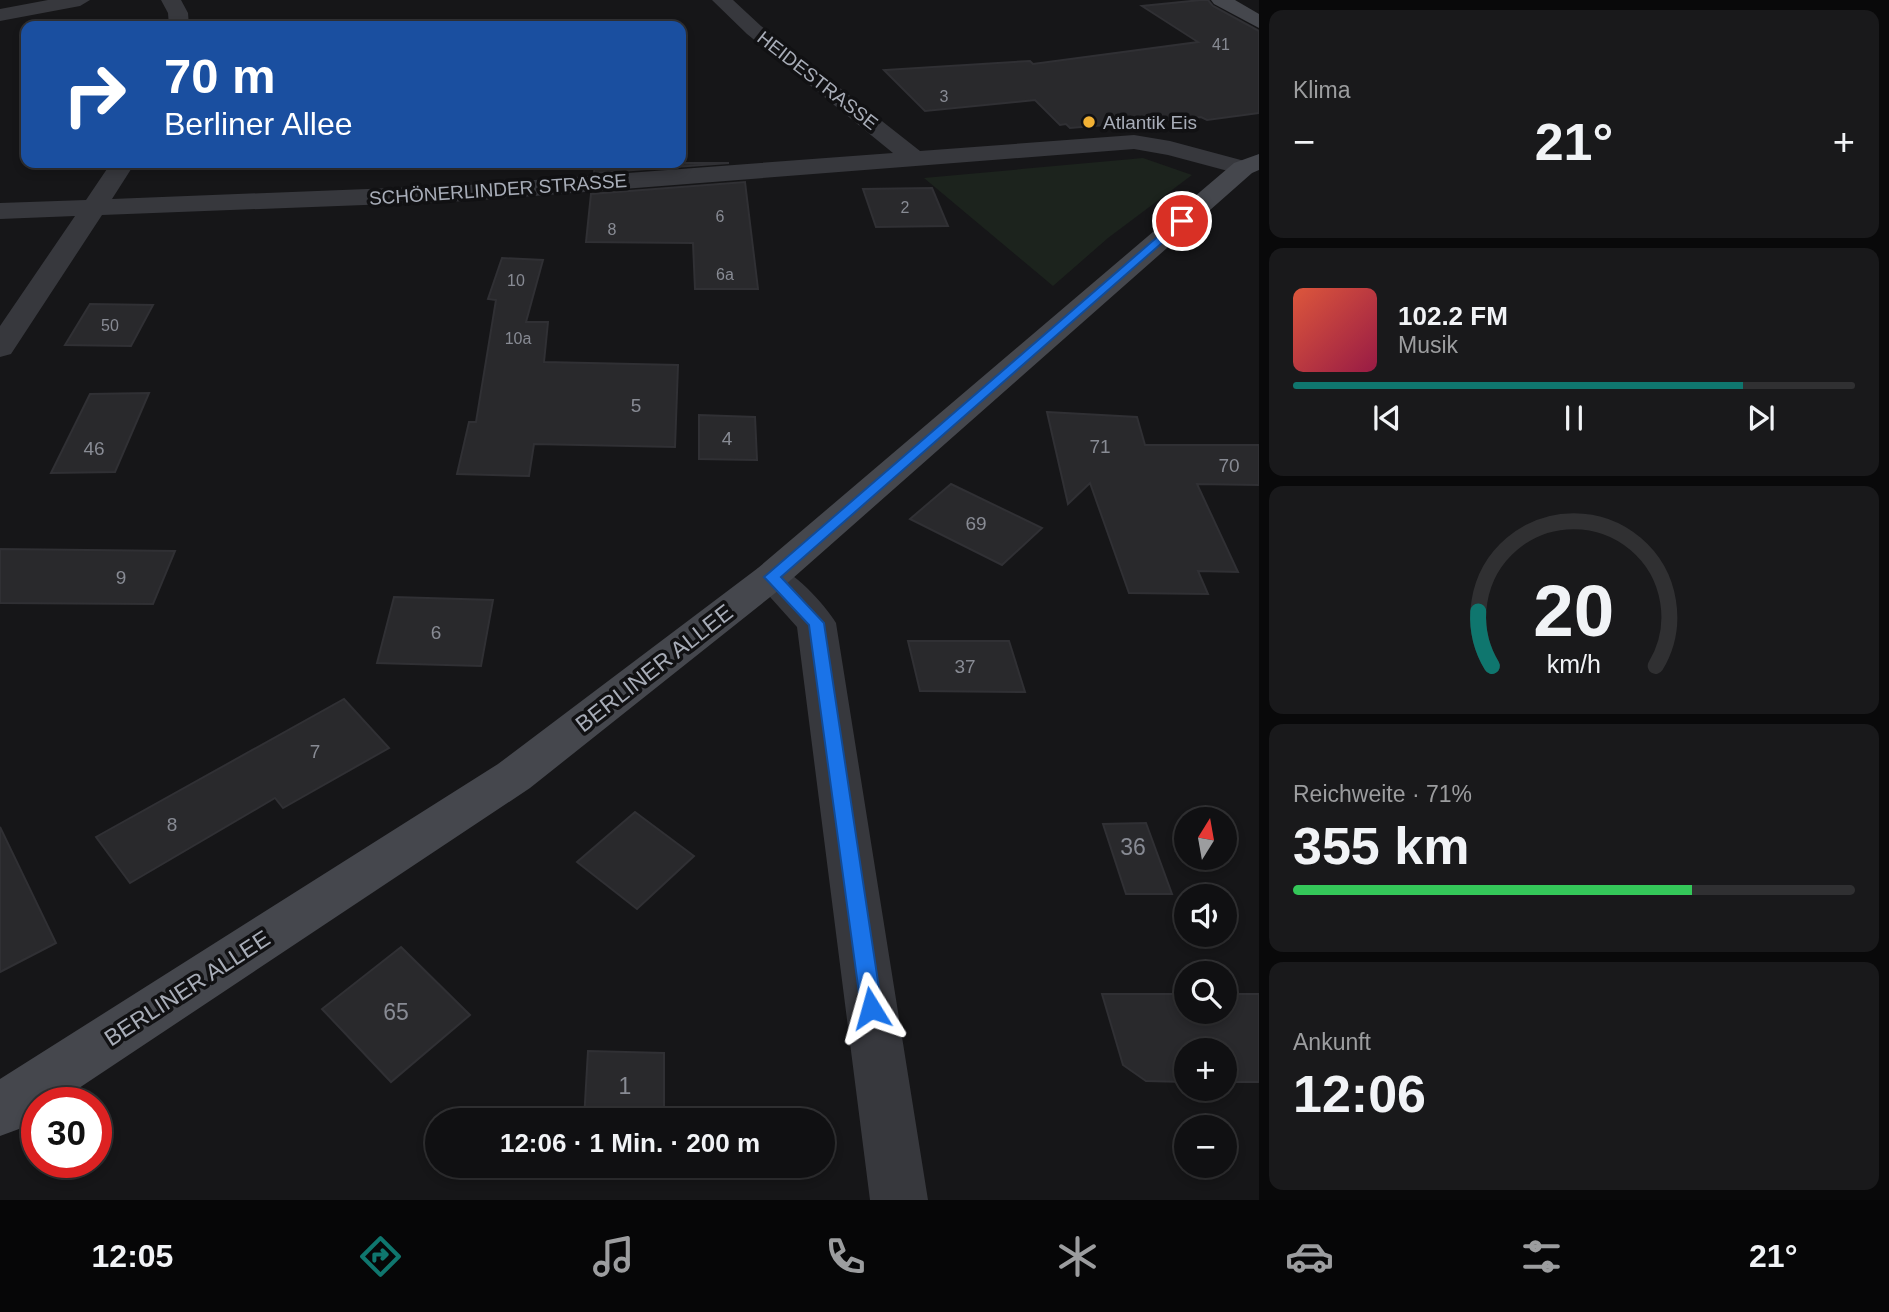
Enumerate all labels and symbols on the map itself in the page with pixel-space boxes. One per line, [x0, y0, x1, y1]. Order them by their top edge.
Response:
street label: HEIDESTRASSE [753, 27, 882, 134]
house number: 41 [1212, 36, 1230, 53]
house number: 3 [940, 88, 949, 105]
place label: Atlantik Eis [1103, 112, 1197, 133]
marker: Atlantik Eis [1081, 114, 1097, 130]
street label: SCHÖNERLINDER STRASSE [368, 170, 628, 209]
pin [1152, 191, 1212, 251]
house number: 2 [901, 199, 910, 216]
house number: 6 [716, 208, 725, 225]
house number: 8 [608, 221, 617, 238]
house number: 6a [716, 266, 734, 283]
house number: 10 [507, 272, 525, 289]
house number: 50 [101, 317, 119, 334]
house number: 10a [505, 330, 531, 347]
house number: 5 [631, 395, 641, 416]
house number: 4 [722, 428, 733, 449]
house number: 71 [1089, 436, 1111, 457]
house number: 46 [83, 438, 105, 459]
house number: 70 [1218, 455, 1240, 476]
house number: 69 [965, 513, 987, 534]
house number: 9 [116, 567, 126, 588]
street label: BERLINER ALLEE [570, 599, 738, 737]
house number: 6 [431, 622, 441, 643]
house number: 37 [954, 656, 976, 677]
house number: 7 [310, 741, 320, 762]
north arrow [1174, 807, 1237, 870]
house number: 8 [167, 814, 177, 835]
house number: 36 [1120, 834, 1146, 860]
street label: BERLINER ALLEE [100, 925, 274, 1051]
position arrow [834, 971, 908, 1045]
house number: 65 [383, 999, 409, 1025]
house number: 1 [619, 1073, 631, 1099]
speed limit sign: 30 [21, 1087, 112, 1178]

